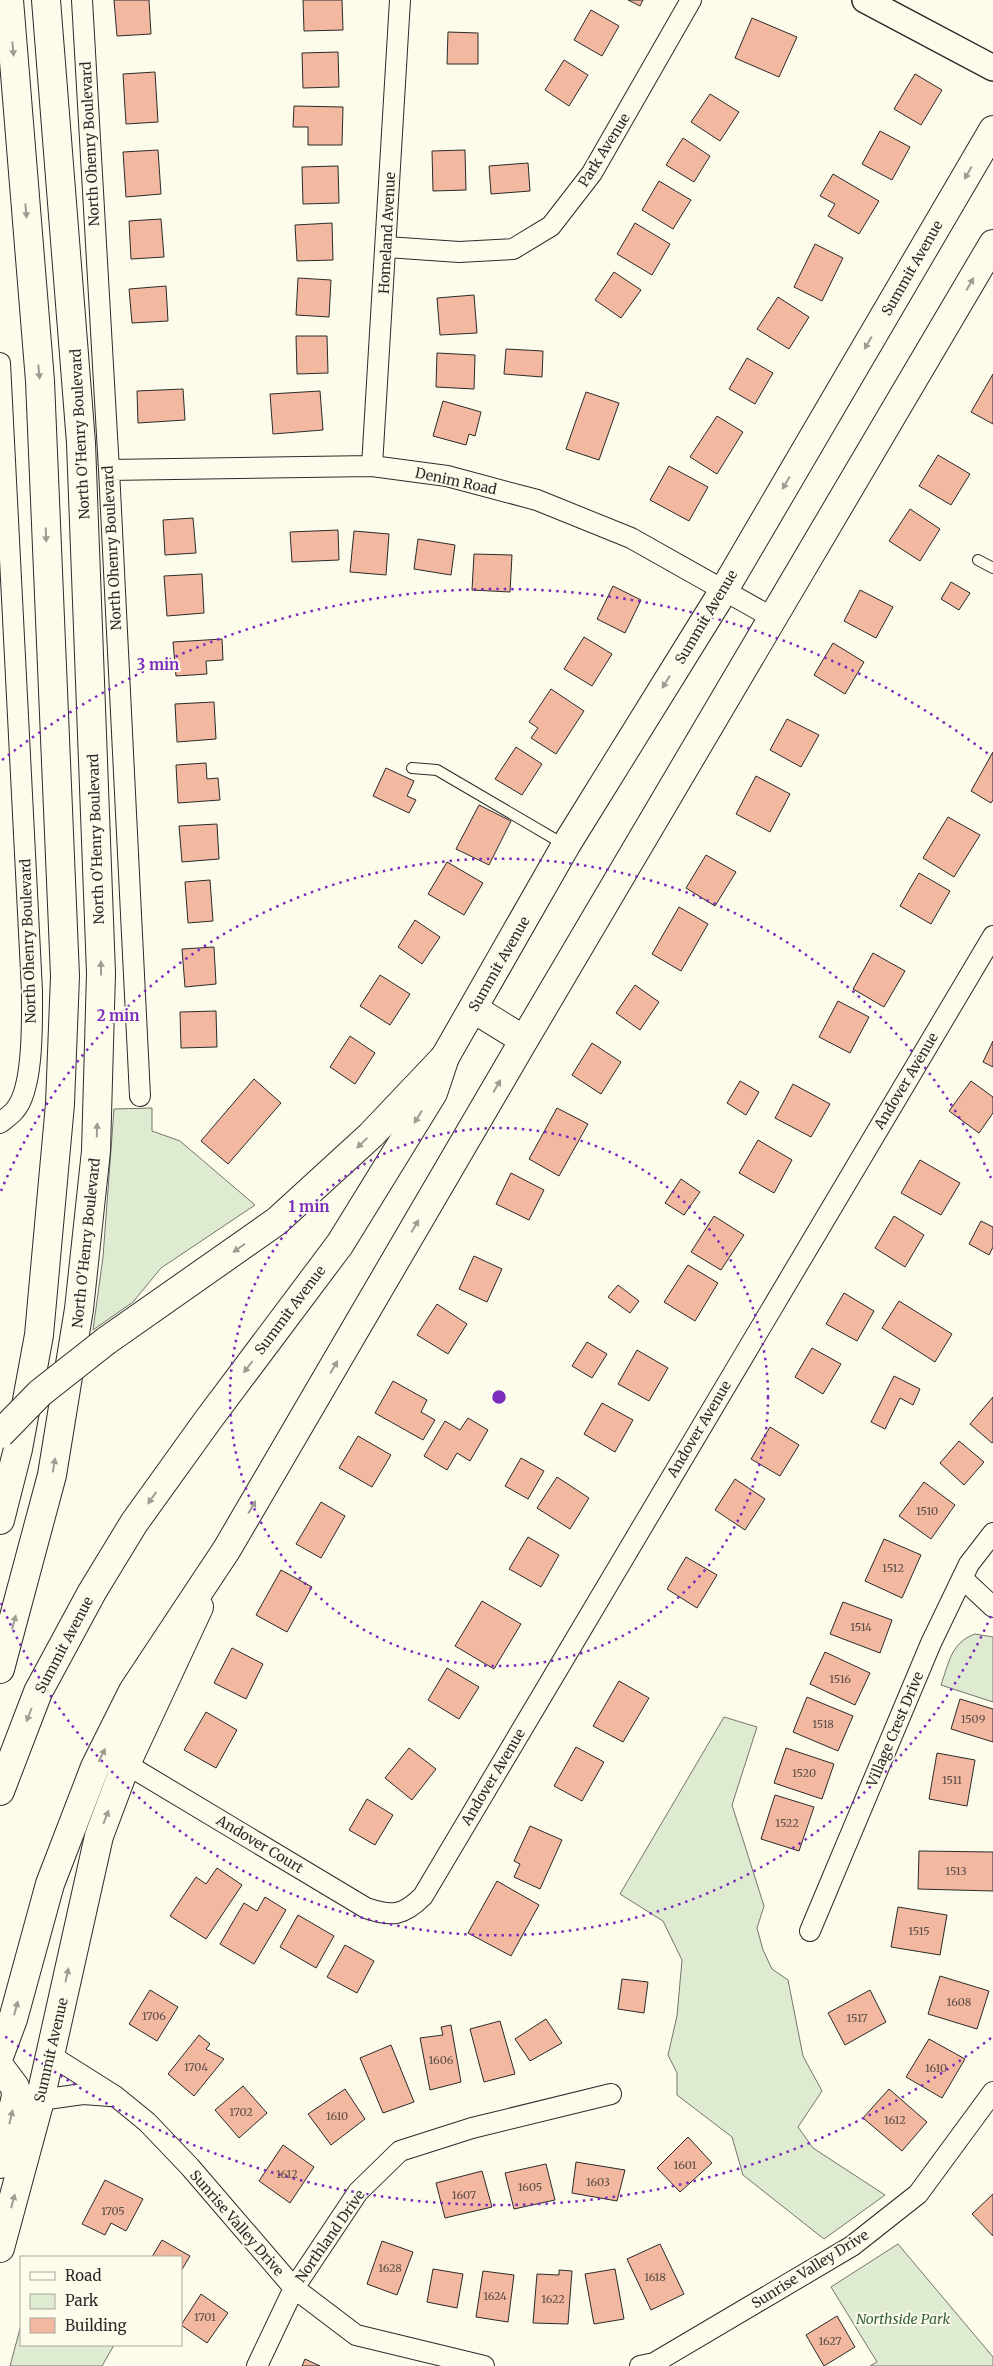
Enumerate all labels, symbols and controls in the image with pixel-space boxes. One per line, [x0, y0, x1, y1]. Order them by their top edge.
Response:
one-way arrow [9, 41, 17, 57]
street label: North Ohenry Boulevard [77, 61, 103, 227]
street label: Park Avenue [574, 110, 634, 190]
one-way arrow [964, 166, 973, 179]
street label: Homeland Avenue [375, 171, 399, 295]
one-way arrow [22, 203, 30, 219]
street label: Summit Avenue [877, 217, 947, 319]
one-way arrow [965, 277, 974, 290]
one-way arrow [864, 336, 873, 349]
street label: North O'Henry Boulevard [67, 348, 93, 520]
one-way arrow [36, 365, 44, 381]
street label: Denim Road [413, 464, 499, 499]
street label: North Ohenry Boulevard [99, 465, 125, 631]
one-way arrow [782, 477, 791, 490]
one-way arrow [42, 527, 50, 543]
street label: Summit Avenue [671, 567, 741, 667]
text: 3 min [137, 655, 179, 674]
one-way arrow [662, 676, 671, 689]
street label: North O'Henry Boulevard [84, 753, 108, 925]
street label: North Ohenry Boulevard [16, 858, 40, 1024]
street label: Summit Avenue [464, 913, 534, 1015]
one-way arrow [97, 960, 105, 976]
text: 2 min [97, 1006, 139, 1025]
street label: Andover Avenue [870, 1029, 942, 1134]
one-way arrow [493, 1079, 502, 1092]
one-way arrow [413, 1111, 423, 1124]
one-way arrow [93, 1122, 101, 1138]
one-way arrow [357, 1137, 369, 1149]
street label: North O'Henry Boulevard [68, 1157, 104, 1329]
text: 1 min [289, 1197, 329, 1216]
one-way arrow [411, 1220, 420, 1233]
one-way arrow [232, 1243, 246, 1253]
street label: Summit Avenue [251, 1262, 329, 1358]
one-way arrow [243, 1360, 253, 1374]
one-way arrow [329, 1360, 338, 1373]
street label: Andover Avenue [663, 1377, 735, 1482]
centre of rings [490, 1388, 508, 1406]
one-way arrow [50, 1456, 58, 1472]
one-way arrow [147, 1492, 157, 1505]
one-way arrow [247, 1500, 256, 1514]
house number: 1510 [916, 1504, 938, 1518]
house number: 1512 [882, 1561, 904, 1575]
street label: Summit Avenue [31, 1594, 97, 1696]
one-way arrow [10, 1615, 18, 1630]
house number: 1514 [850, 1620, 872, 1634]
street label: Village Crest Drive [862, 1669, 927, 1790]
house number: 1516 [829, 1672, 851, 1686]
one-way arrow [25, 1708, 33, 1723]
house number: 1509 [961, 1712, 986, 1726]
house number: 1518 [812, 1717, 834, 1731]
street label: Andover Avenue [457, 1725, 529, 1830]
one-way arrow [98, 1748, 106, 1762]
house number: 1520 [792, 1766, 816, 1780]
house number: 1511 [942, 1773, 962, 1787]
one-way arrow [102, 1809, 110, 1824]
street label: Andover Court [212, 1810, 307, 1877]
house number: 1522 [775, 1816, 799, 1830]
house number: 1513 [945, 1864, 967, 1878]
house number: 1515 [908, 1924, 930, 1938]
one-way arrow [63, 1967, 71, 1982]
house number: 1608 [947, 1995, 972, 2009]
street label: Summit Avenue [30, 1996, 72, 2104]
one-way arrow [12, 2000, 20, 2015]
house number: 1706 [142, 2009, 166, 2023]
house number: 1517 [846, 2011, 868, 2025]
house number: 1606 [429, 2053, 454, 2067]
house number: 1704 [184, 2060, 208, 2074]
house number: 1610 [925, 2061, 947, 2075]
house number: 1702 [229, 2105, 253, 2119]
one-way arrow [7, 2109, 15, 2124]
house number: 1610 [326, 2109, 348, 2123]
house number: 1612 [884, 2113, 906, 2127]
house number: 1601 [674, 2158, 696, 2172]
street label: Sunrise Valley Drive [186, 2166, 288, 2280]
house number: 1612 [276, 2167, 298, 2181]
house number: 1603 [586, 2175, 610, 2189]
house number: 1605 [518, 2180, 542, 2194]
street label: Northland Drive [291, 2186, 369, 2286]
house number: 1607 [452, 2188, 476, 2202]
one-way arrow [9, 2193, 17, 2208]
house number: 1705 [101, 2204, 125, 2218]
street label: Sunrise Valley Drive [748, 2226, 872, 2312]
legend [20, 2256, 182, 2346]
house number: 1628 [378, 2261, 402, 2275]
text: Road [65, 2266, 101, 2285]
house number: 1618 [644, 2270, 666, 2284]
house number: 1624 [483, 2289, 507, 2303]
text: Park [65, 2291, 99, 2310]
house number: 1622 [541, 2292, 565, 2306]
house number: 1701 [194, 2310, 216, 2324]
park label: Northside Park [856, 2310, 950, 2328]
text: Building [65, 2316, 127, 2335]
house number: 1627 [818, 2334, 842, 2348]

